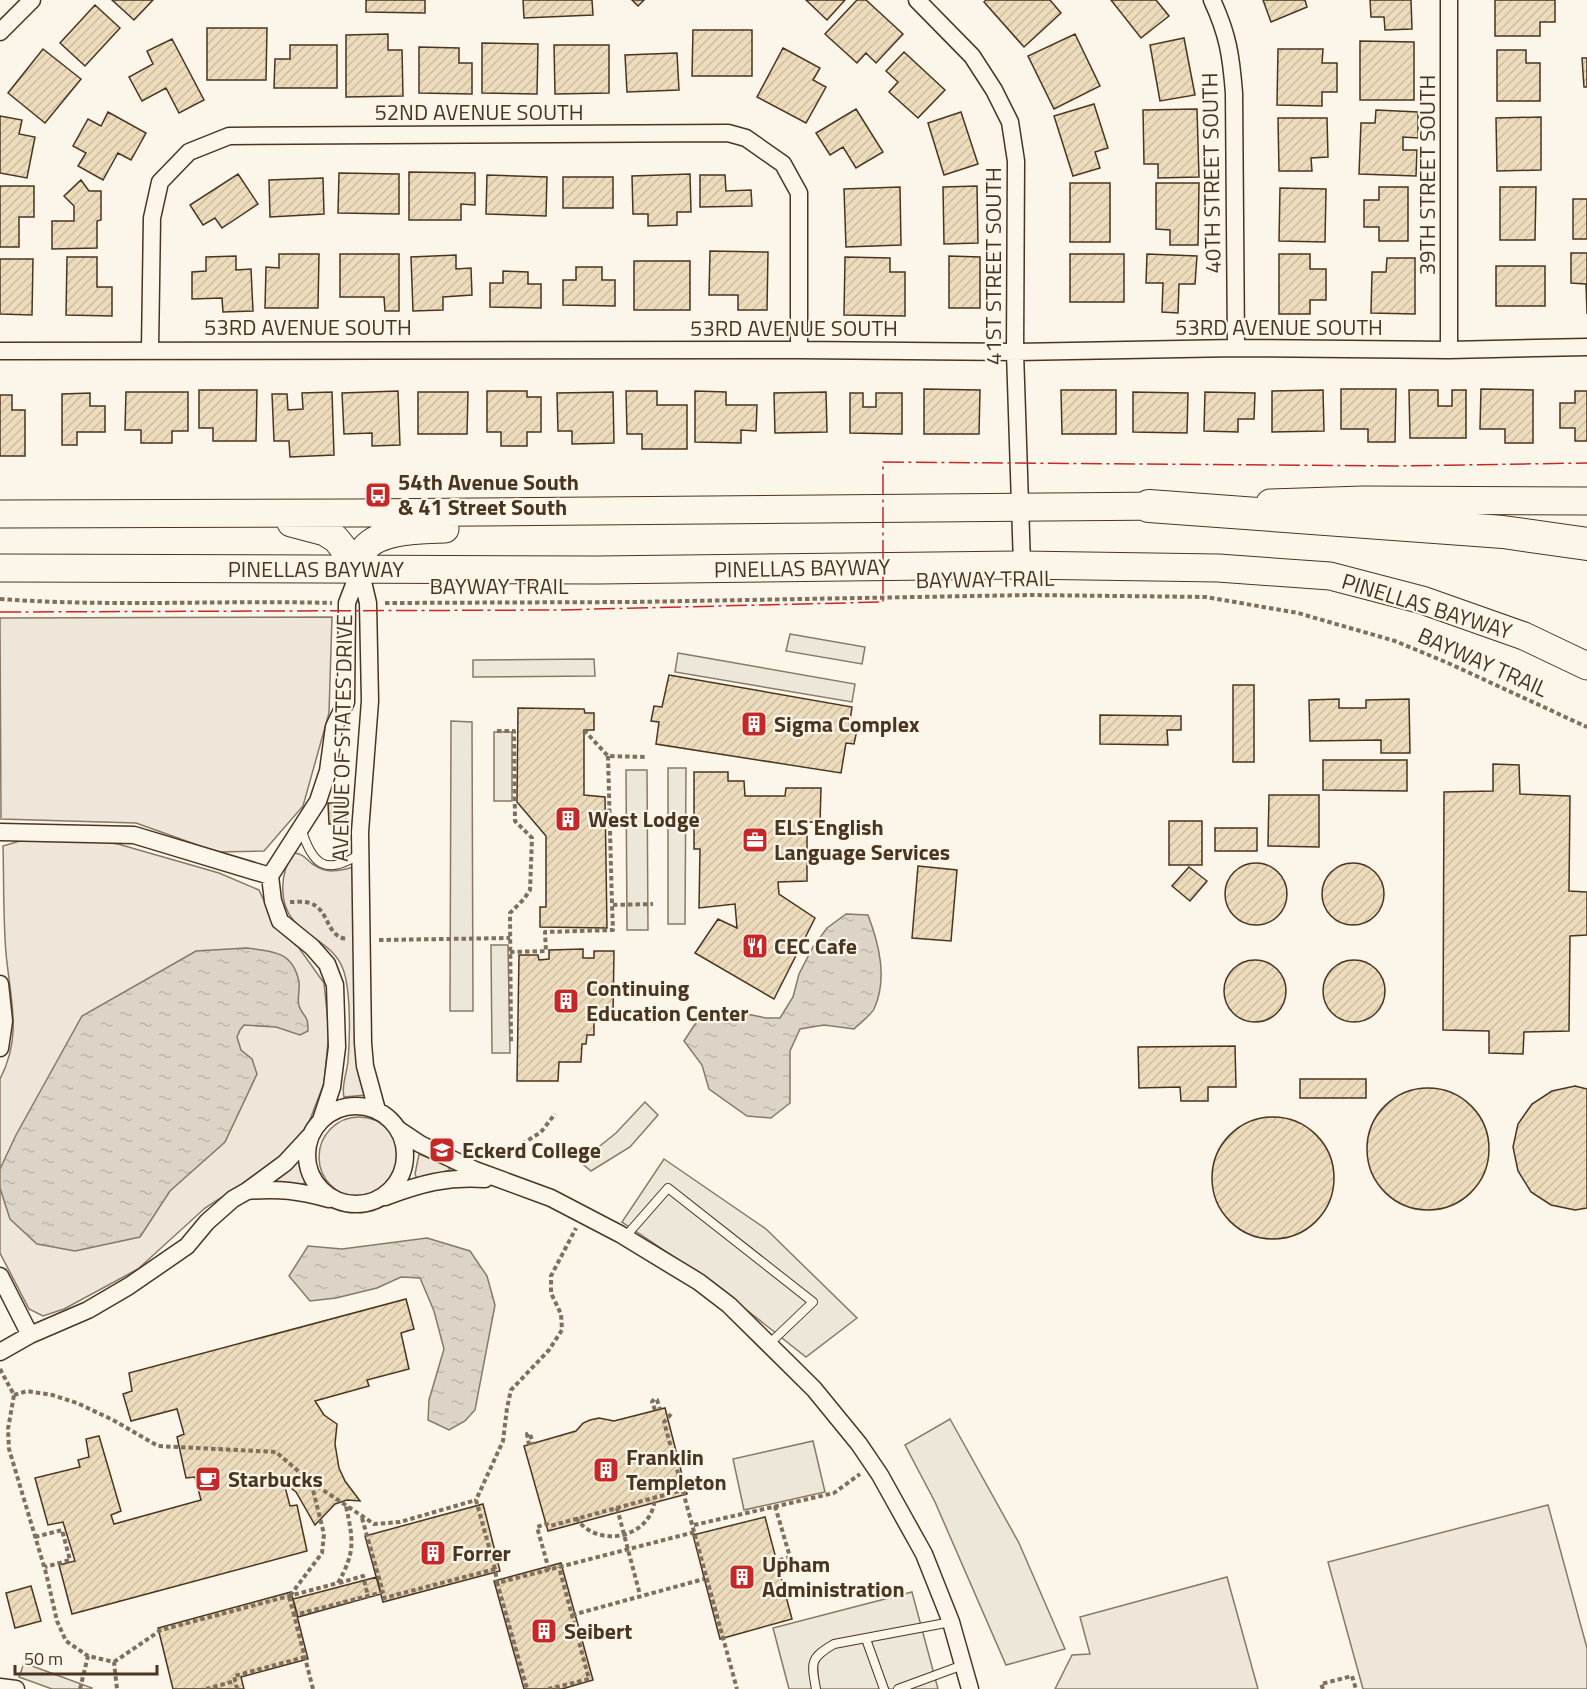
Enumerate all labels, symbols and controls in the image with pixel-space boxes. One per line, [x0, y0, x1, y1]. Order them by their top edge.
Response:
street label: 40TH STREET SOUTH [1192, 72, 1230, 274]
street label: 39TH STREET SOUTH [1410, 75, 1444, 275]
street label: 52ND AVENUE SOUTH [374, 95, 584, 129]
street label: 41ST STREET SOUTH [976, 167, 1010, 365]
street label: 53RD AVENUE SOUTH [204, 310, 412, 344]
street label: 53RD AVENUE SOUTH [1175, 310, 1383, 344]
street label: 53RD AVENUE SOUTH [690, 311, 898, 345]
place label: 54th Avenue South & 41 Street South [398, 465, 579, 524]
bus stop icon: 54th Avenue South & 41 Street South [363, 480, 393, 510]
street label: PINELLAS BAYWAY [714, 549, 891, 587]
street label: PINELLAS BAYWAY [228, 552, 404, 586]
street label: BAYWAY TRAIL [915, 561, 1055, 597]
street label: PINELLAS BAYWAY [1338, 564, 1516, 648]
street label: BAYWAY TRAIL [430, 569, 569, 603]
street label: AVENUE OF STATES DRIVE [323, 614, 361, 862]
street label: BAYWAY TRAIL [1413, 618, 1554, 706]
place label: Sigma Complex [774, 707, 920, 741]
building icon: Sigma Complex [739, 709, 769, 739]
place label: West Lodge [588, 802, 700, 836]
building icon: West Lodge [553, 804, 583, 834]
place label: ELS English Language Services [774, 810, 950, 869]
office icon: ELS English Language Services [740, 825, 770, 855]
place label: CEC Cafe [774, 929, 857, 963]
restaurant icon: CEC Cafe [740, 931, 770, 961]
place label: Continuing Education Center [586, 971, 748, 1030]
building icon: Continuing Education Center [551, 986, 581, 1016]
place label: Eckerd College [462, 1133, 601, 1167]
school or university icon: Eckerd College [427, 1135, 457, 1165]
place label: Franklin Templeton [626, 1440, 727, 1499]
building icon: Franklin Templeton [591, 1455, 621, 1485]
place label: Starbucks [228, 1462, 323, 1496]
cafe icon: Starbucks [193, 1464, 223, 1494]
place label: Forrer [452, 1536, 511, 1570]
building icon: Forrer [418, 1538, 448, 1568]
place label: Upham Administration [762, 1547, 905, 1606]
building icon: Upham Administration [727, 1562, 757, 1592]
place label: Seibert [564, 1614, 632, 1648]
building icon: Seibert [529, 1616, 559, 1646]
scale bar [15, 1638, 158, 1676]
text: 50 m [24, 1645, 63, 1672]

